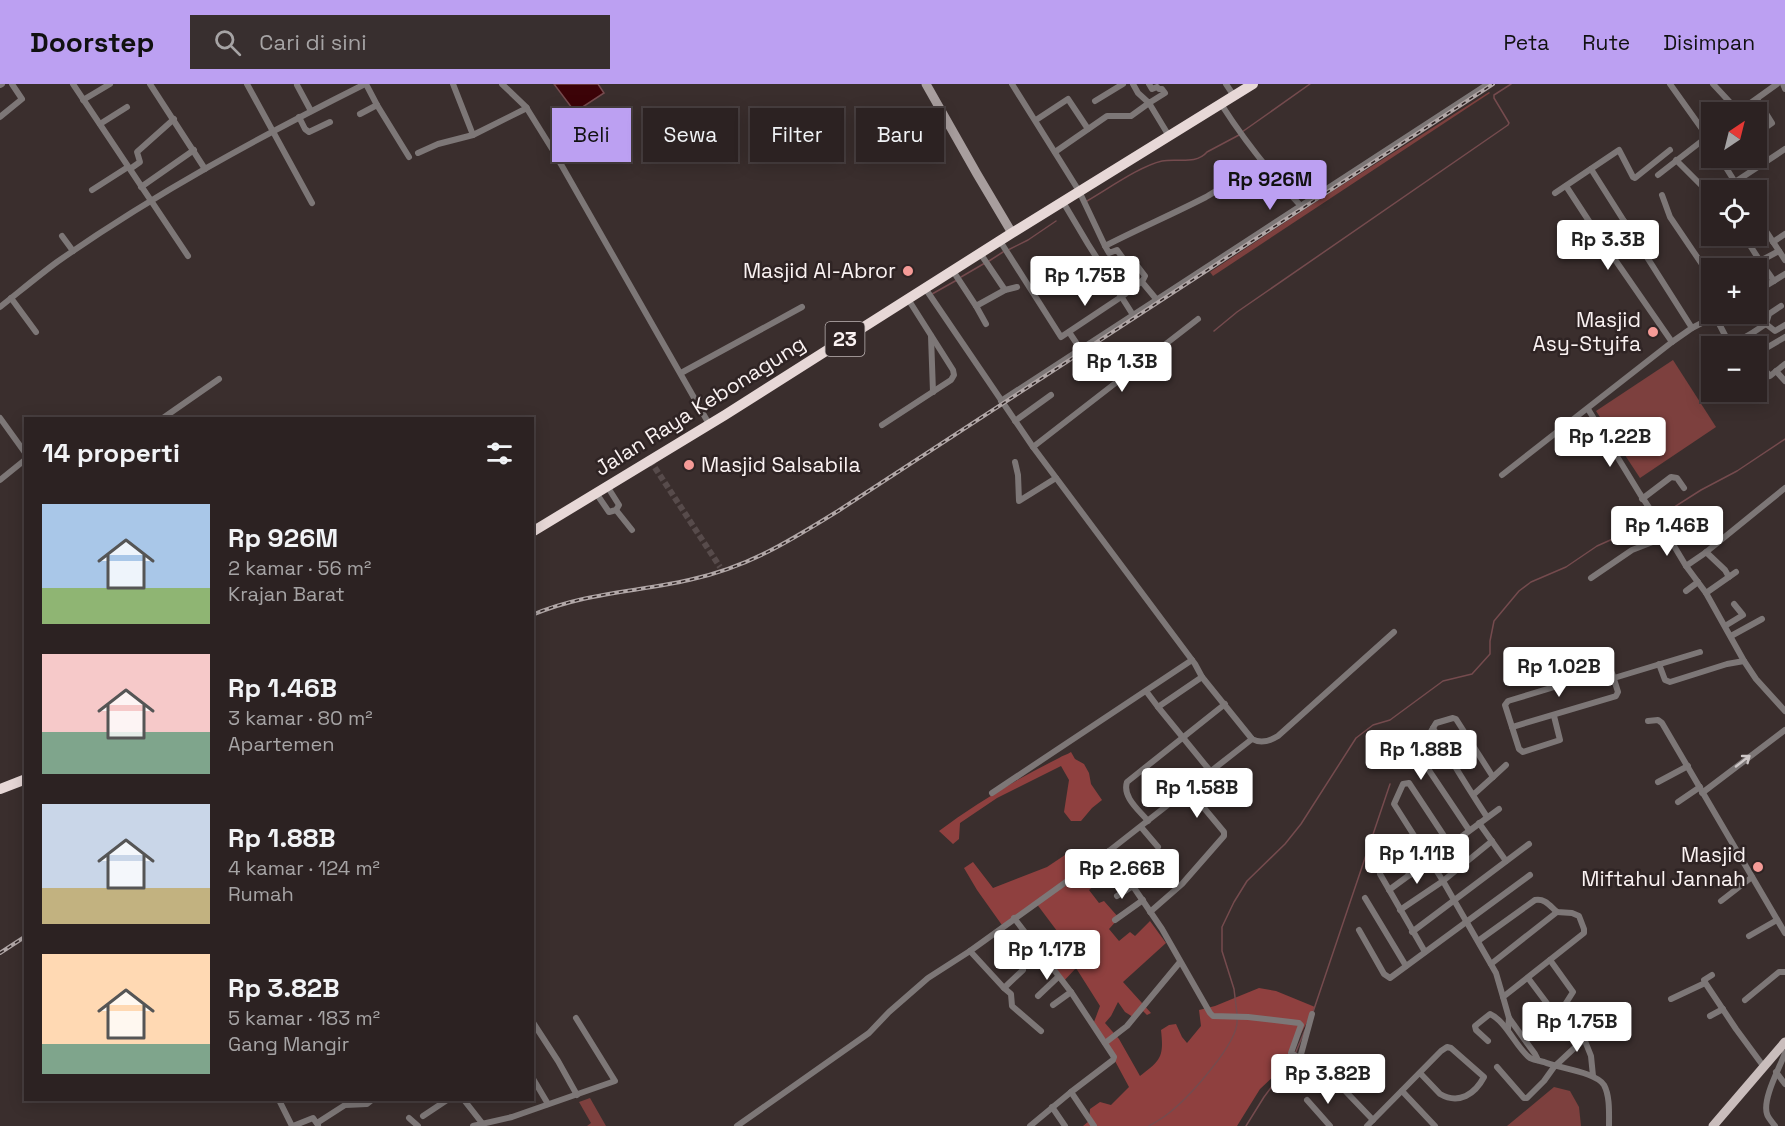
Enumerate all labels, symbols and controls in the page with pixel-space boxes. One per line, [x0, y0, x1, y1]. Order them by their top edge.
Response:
search box [190, 15, 610, 69]
text: Doorstep [30, 24, 154, 60]
icon: search [211, 26, 244, 59]
text: Cari di sini [259, 28, 367, 56]
text: Peta [1503, 29, 1549, 56]
text: Rute [1582, 29, 1630, 56]
text: Disimpan [1663, 29, 1755, 56]
north arrow [1701, 102, 1767, 168]
map controls [1701, 102, 1767, 402]
chip: Beli [552, 108, 631, 162]
chip: Sewa [643, 108, 738, 162]
chip: Filter [750, 108, 844, 162]
chip: Baru [856, 108, 944, 162]
pin: Rp 926M [1215, 160, 1325, 211]
text: Rp 926M [1228, 166, 1312, 192]
button: locate [1701, 180, 1767, 246]
pin: Rp 3.3B [1553, 220, 1663, 271]
text: Rp 3.3B [1571, 226, 1645, 252]
pin: Rp 1.75B [1023, 256, 1147, 307]
place label: Masjid Al-Abror [743, 257, 896, 284]
button: + [1701, 258, 1767, 324]
text: Rp 1.75B [1044, 262, 1126, 288]
marker: Masjid Al-Abror [901, 264, 915, 278]
place label: Masjid Asy-Styifa [1533, 306, 1641, 357]
road number: 23 [826, 322, 864, 356]
marker: Masjid Asy-Styifa [1646, 325, 1660, 339]
street label: Jalan Raya Kebonagung [589, 330, 810, 482]
button: − [1701, 336, 1767, 402]
pin: Rp 1.3B [1067, 342, 1177, 393]
text: Rp 1.3B [1087, 348, 1157, 374]
pin: Rp 1.22B [1548, 417, 1672, 468]
text: Rp 1.22B [1569, 423, 1651, 449]
text: 14 properti [42, 436, 180, 470]
icon: filters [483, 437, 516, 470]
place label: Masjid Salsabila [701, 451, 861, 478]
marker: Masjid Salsabila [682, 458, 696, 472]
pin: Rp 1.46B [1605, 506, 1729, 557]
text: Rp 1.46B [1625, 512, 1709, 538]
text: Rp 926M [228, 521, 338, 555]
icon: home [90, 528, 162, 600]
text: 2 kamar · 56 m² [228, 555, 371, 581]
text: Krajan Barat [228, 581, 345, 607]
pin: Rp 1.02B [1497, 647, 1621, 698]
text: Rp 1.02B [1517, 653, 1601, 679]
text: Rp 1.46B [228, 671, 337, 705]
icon: home [90, 678, 162, 750]
text: 3 kamar · 80 m² [228, 705, 372, 731]
pin: Rp 1.88B [1359, 730, 1483, 781]
text: Apartemen [228, 731, 335, 757]
text: Rp 1.88B [1380, 736, 1462, 762]
one-way arrow [1735, 754, 1751, 767]
pin: Rp 1.58B [1135, 768, 1259, 819]
text: Rp 1.58B [1156, 774, 1238, 800]
text: Rp 1.88B [228, 821, 336, 855]
icon: home [90, 828, 162, 900]
pin: Rp 1.11B [1355, 834, 1479, 885]
text: Rp 1.11B [1379, 840, 1455, 866]
place label: Masjid Miftahul Jannah [1581, 841, 1746, 892]
pin: Rp 2.66B [1060, 849, 1184, 900]
text: 4 kamar · 124 m² [228, 855, 380, 881]
text: Rp 2.66B [1079, 855, 1165, 881]
marker: Masjid Miftahul Jannah [1751, 860, 1765, 874]
text: Rumah [228, 881, 294, 907]
pin: Rp 1.17B [985, 930, 1109, 981]
text: Rp 1.17B [1008, 936, 1086, 962]
text: Rp 3.82B [228, 971, 340, 1005]
icon: home [90, 978, 162, 1050]
pin: Rp 1.75B [1515, 1002, 1639, 1053]
text: 5 kamar · 183 m² [228, 1005, 380, 1031]
text: Rp 1.75B [1536, 1008, 1618, 1034]
text: Gang Mangir [228, 1031, 349, 1057]
pin: Rp 3.82B [1266, 1054, 1390, 1105]
text: Rp 3.82B [1285, 1060, 1371, 1086]

